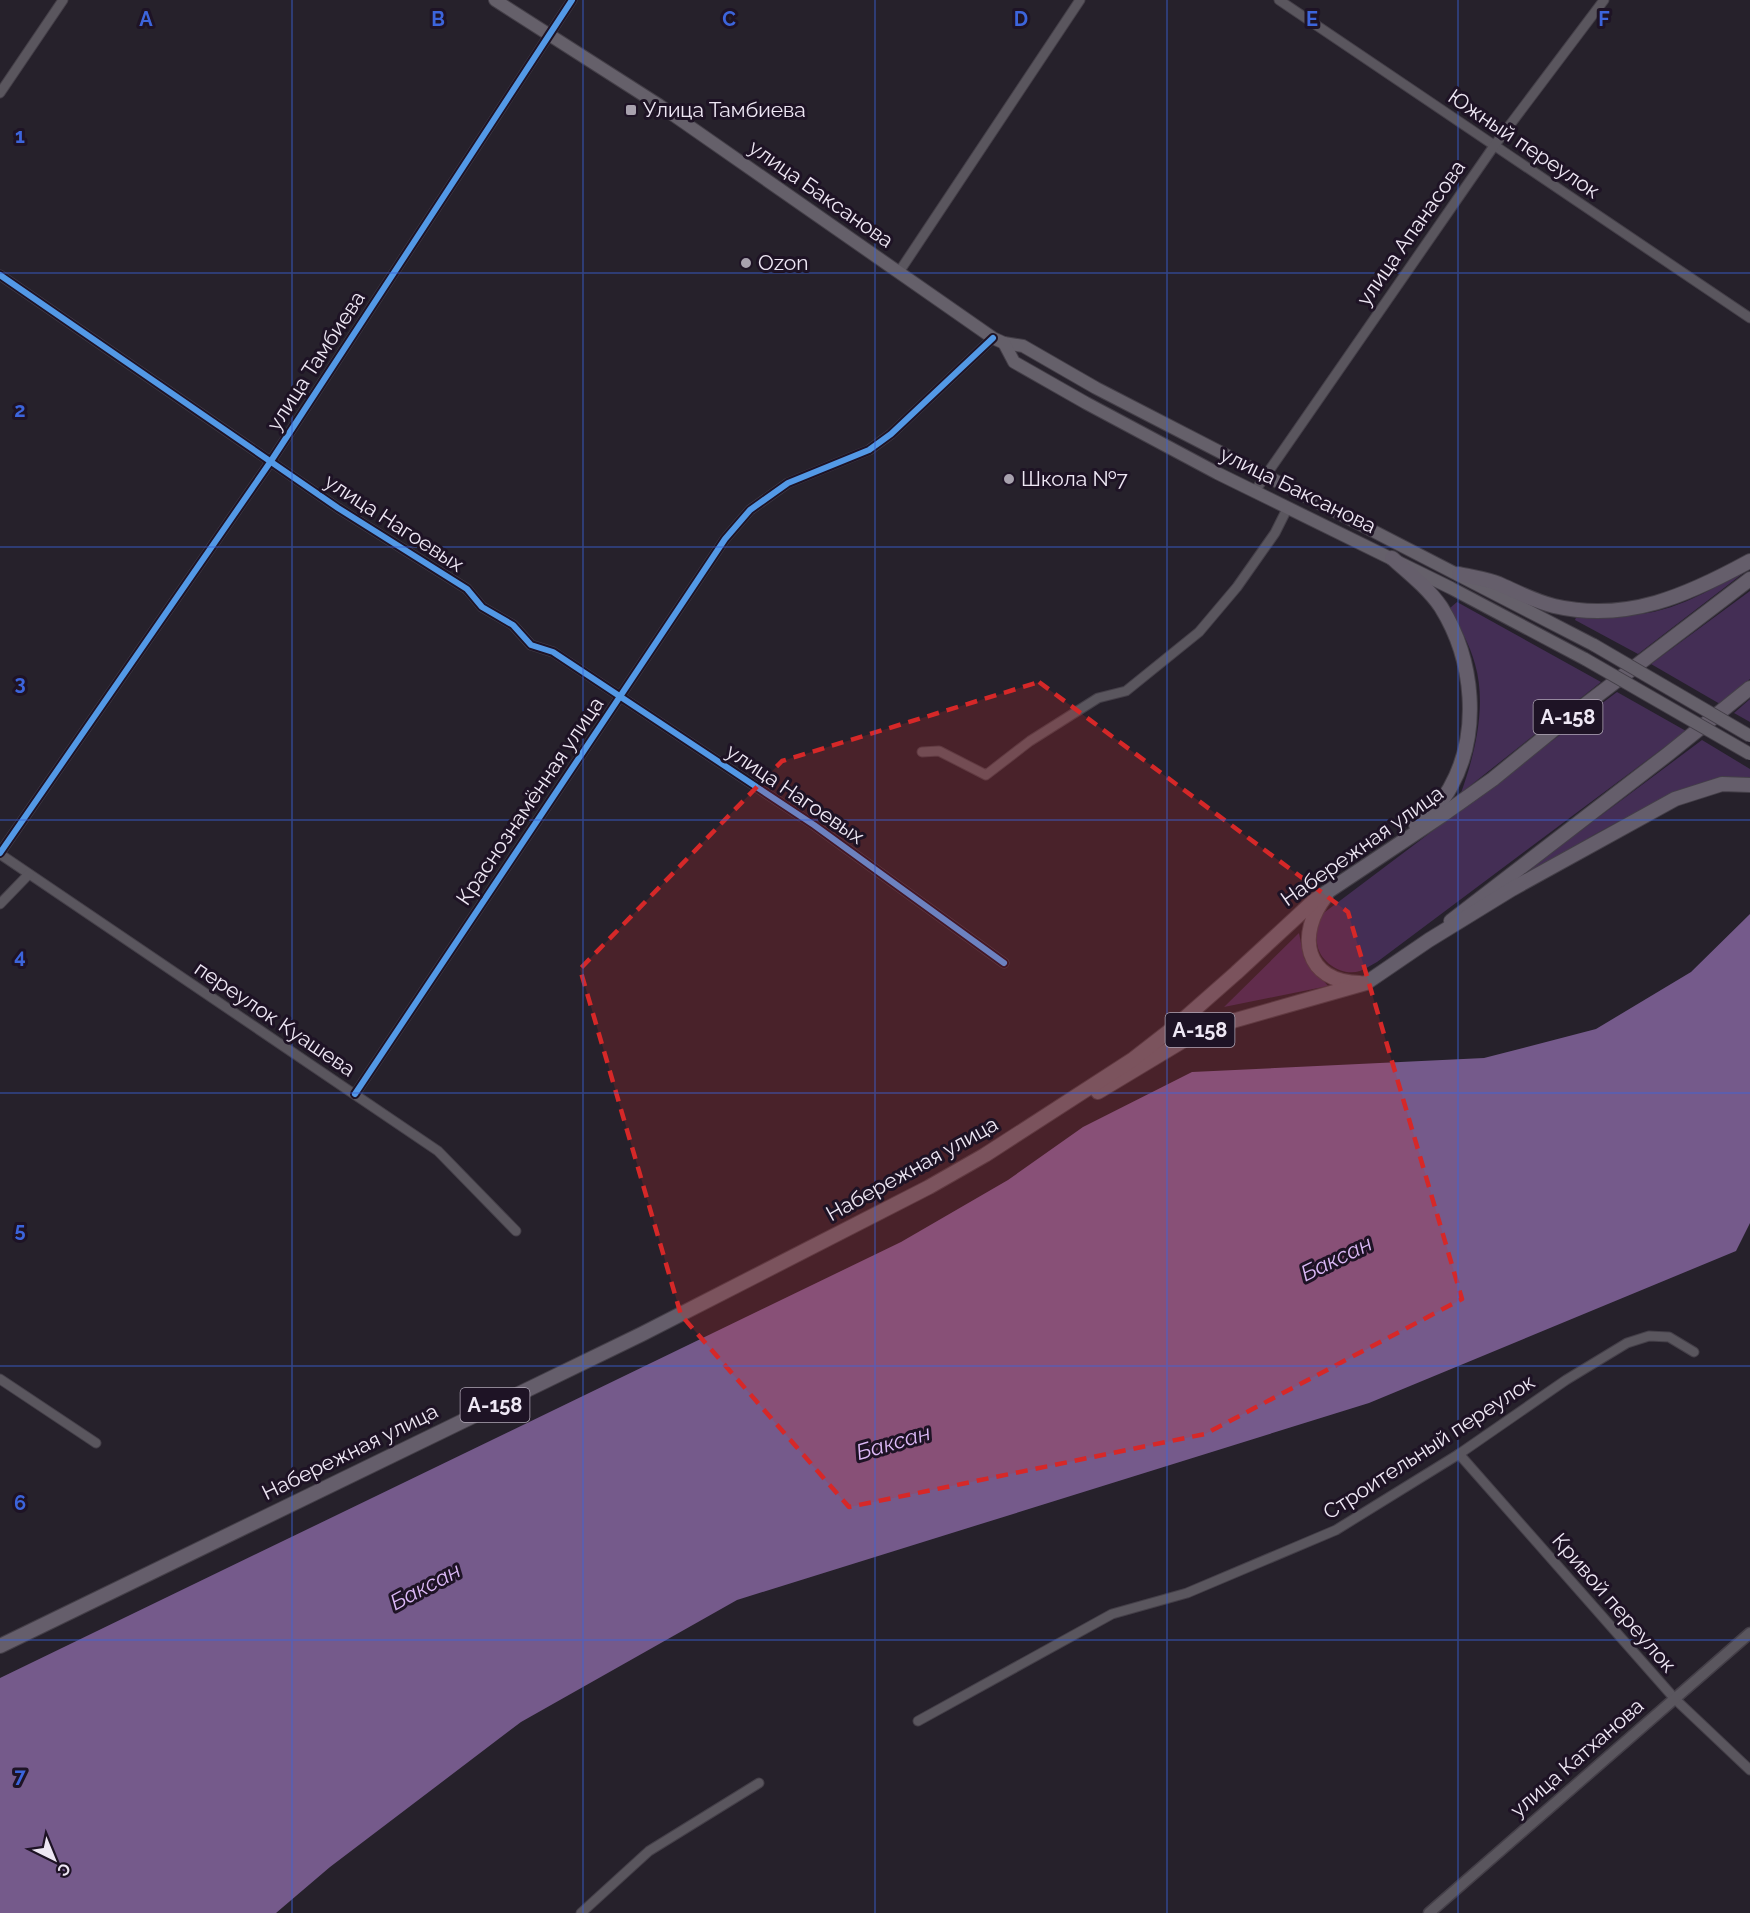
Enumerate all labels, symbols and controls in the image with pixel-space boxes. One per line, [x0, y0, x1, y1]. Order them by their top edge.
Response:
text: A [139, 7, 153, 31]
text: B [431, 7, 445, 31]
text: C [722, 7, 736, 31]
text: D [1014, 7, 1028, 31]
text: E [1306, 7, 1318, 31]
text: F [1598, 7, 1610, 31]
street label: Южный переулок [1444, 84, 1605, 204]
place label: Улица Тамбиева [643, 97, 806, 122]
marker: Улица Тамбиева [624, 103, 638, 117]
text: 1 [15, 124, 25, 148]
street label: улица Баксанова [744, 134, 898, 253]
street label: улица Апанасова [1351, 155, 1470, 310]
place label: Ozon [758, 250, 809, 275]
marker: Ozon [739, 256, 753, 270]
street label: улица Тамбиева [261, 286, 370, 435]
text: 2 [14, 398, 26, 422]
street label: улица Баксанова [1216, 441, 1380, 538]
place label: Школа №7 [1021, 466, 1128, 491]
street label: улица Нагоевых [320, 468, 469, 577]
marker: Школа №7 [1002, 472, 1016, 486]
text: 3 [14, 671, 26, 695]
street label: Краснознамённая улица [451, 692, 609, 909]
road number: А-158 [1534, 700, 1602, 734]
street label: улица Нагоевых [722, 738, 869, 849]
street label: Набережная улица [1276, 780, 1448, 911]
text: 4 [14, 944, 26, 968]
street label: переулок Куашева [190, 956, 360, 1082]
road number: А-158 [1166, 1013, 1234, 1047]
street label: Набережная улица [821, 1111, 1002, 1226]
text: 5 [14, 1218, 26, 1242]
water label: Баксан [1296, 1230, 1376, 1286]
street label: Строительный переулок [1318, 1369, 1539, 1524]
road number: А-158 [460, 1388, 530, 1422]
street label: Набережная улица [258, 1398, 442, 1505]
water label: Баксан [853, 1419, 933, 1465]
text: 6 [14, 1491, 26, 1515]
street label: Кривой переулок [1547, 1528, 1682, 1677]
water label: Баксан [385, 1557, 465, 1615]
street label: улица Катханова [1505, 1693, 1649, 1822]
text: 7 [14, 1764, 26, 1788]
north arrow [24, 1829, 84, 1889]
text: С [53, 1859, 74, 1880]

